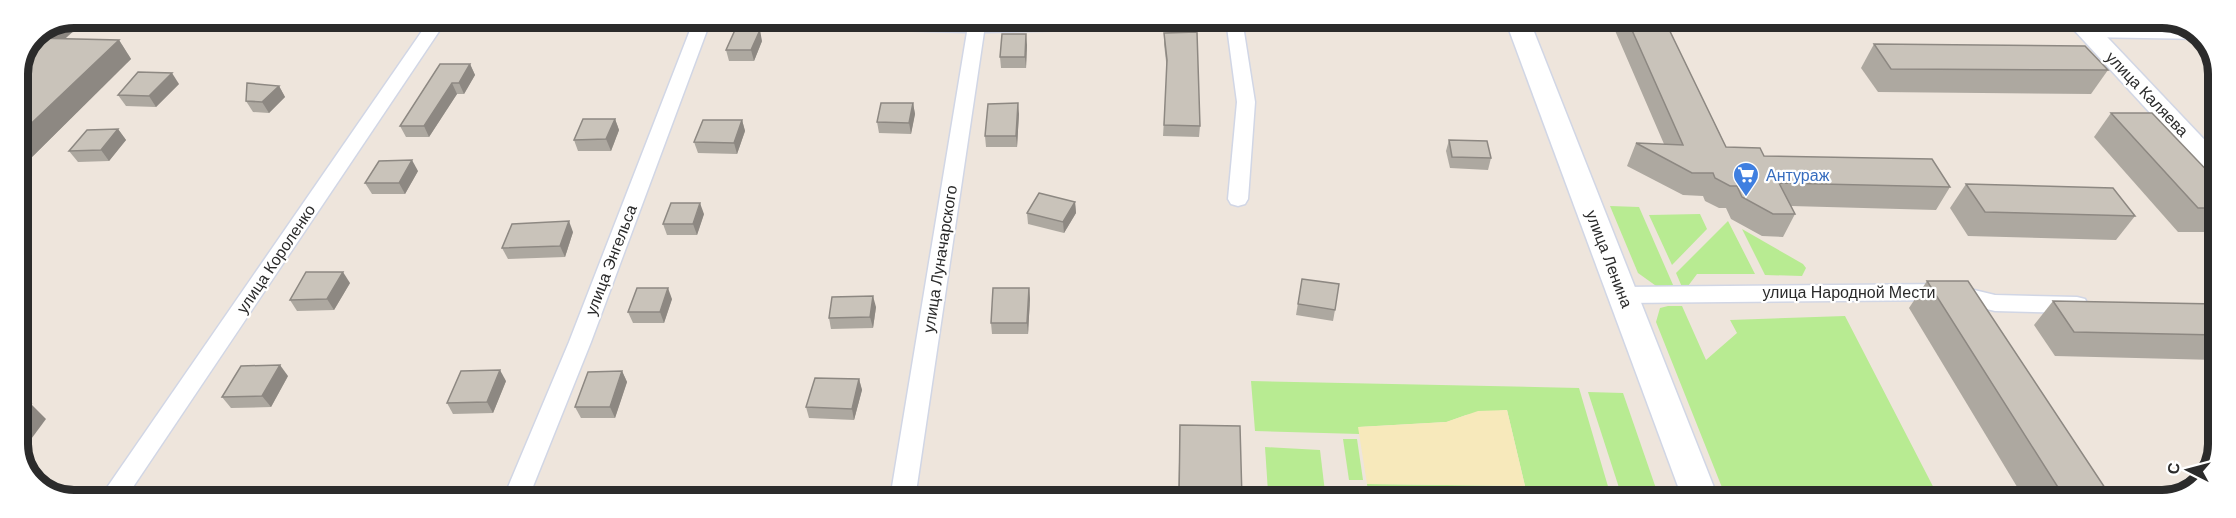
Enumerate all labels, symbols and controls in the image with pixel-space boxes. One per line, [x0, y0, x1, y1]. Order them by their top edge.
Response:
street label: улица Каляева [2101, 47, 2193, 141]
supermarket icon: Антураж [1731, 160, 1761, 198]
place label: Антураж [1766, 165, 1830, 186]
street label: улица Луначарского [918, 184, 962, 334]
street label: улица Короленко [232, 200, 320, 318]
street label: улица Энгельса [580, 202, 642, 318]
street label: улица Ленина [1581, 207, 1637, 311]
street label: улица Народной Мести [1762, 282, 1936, 303]
north arrow [2158, 440, 2218, 500]
text: С [2163, 461, 2185, 475]

